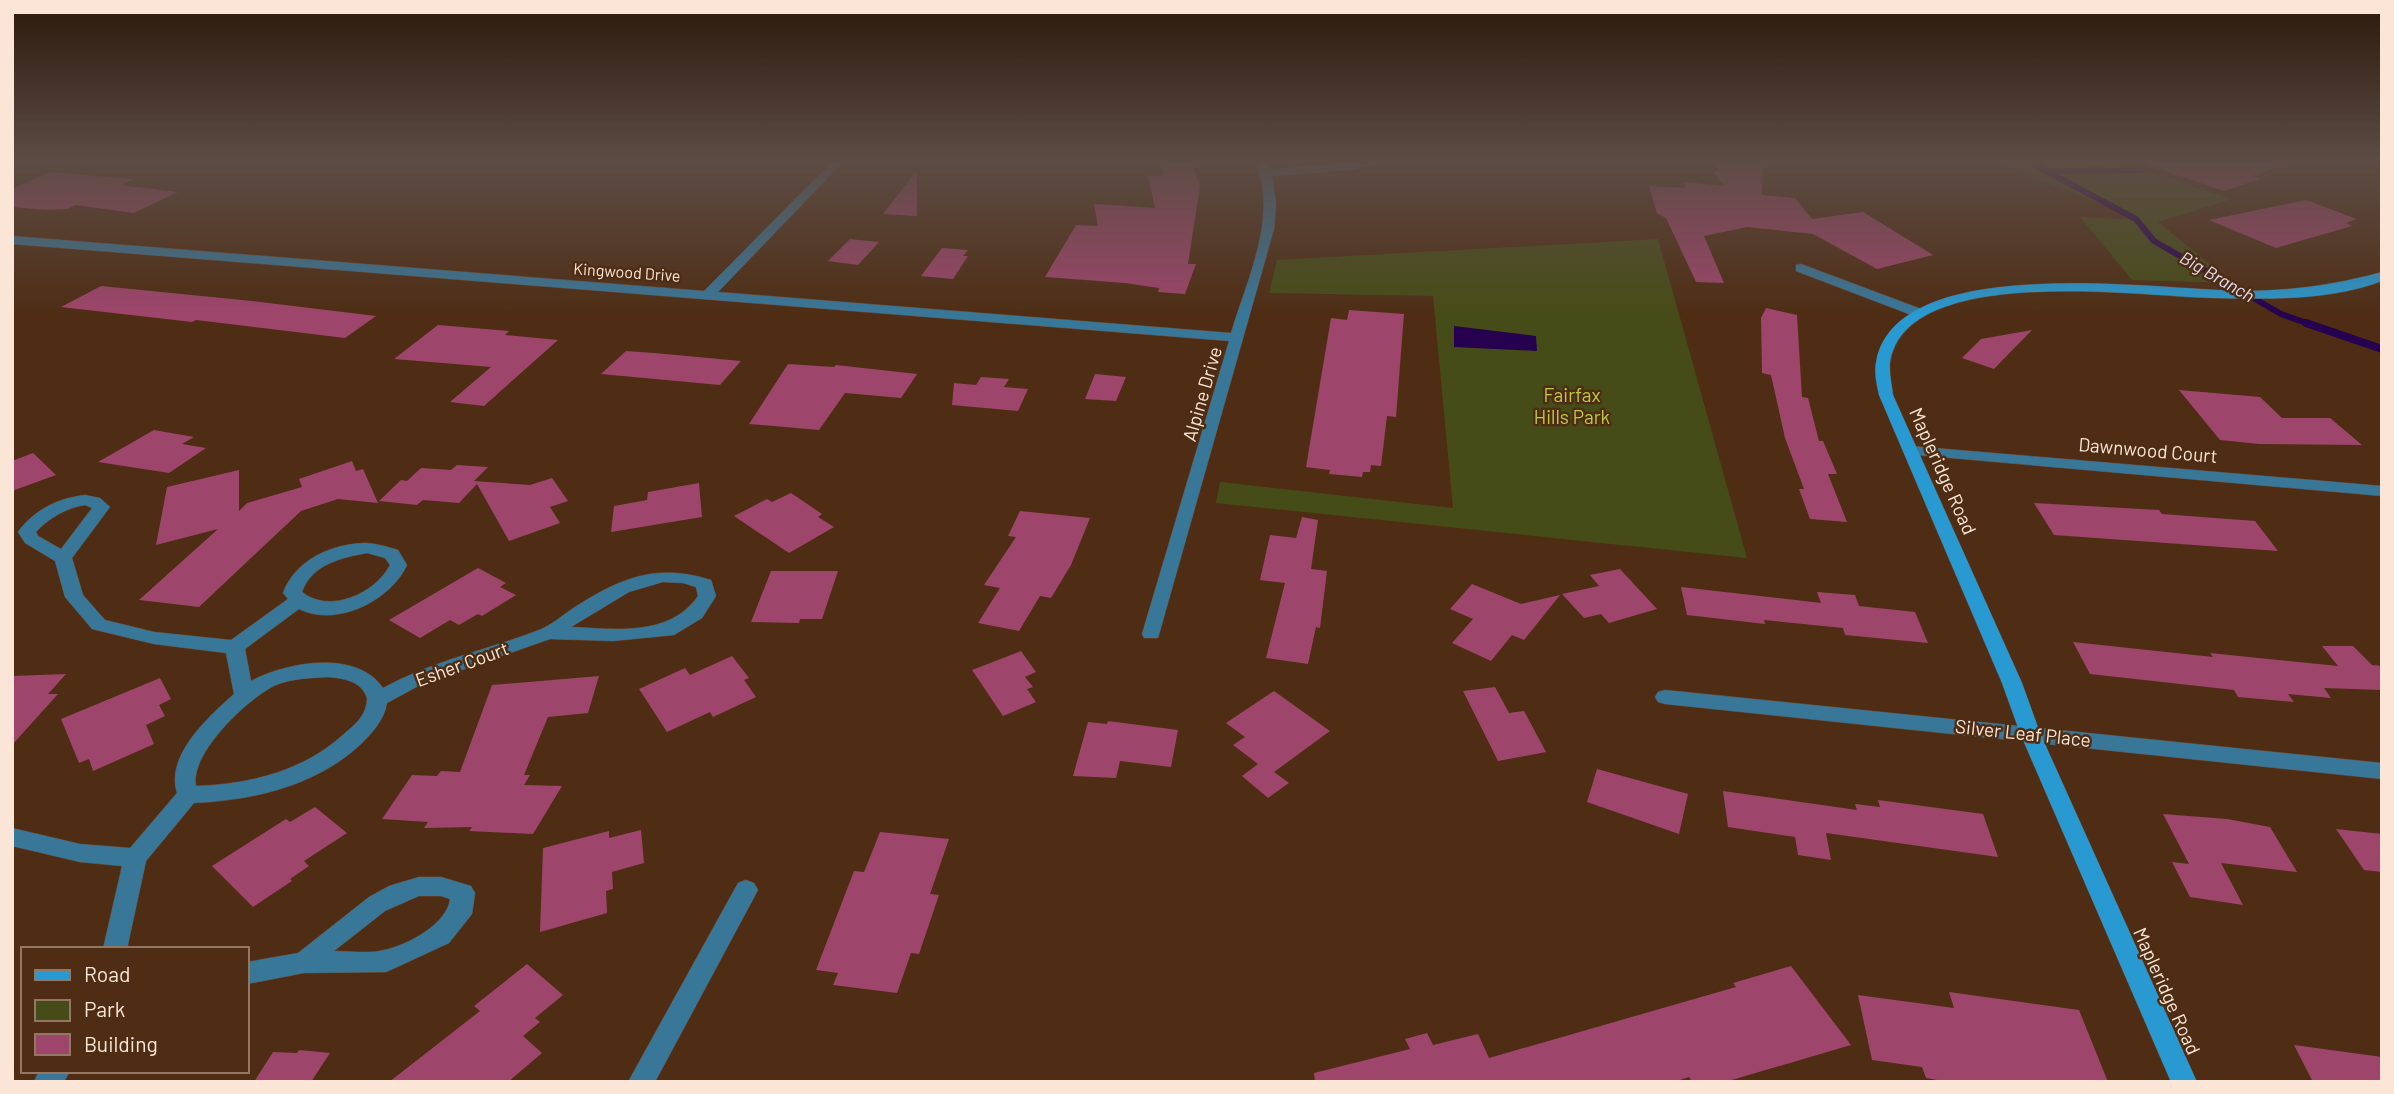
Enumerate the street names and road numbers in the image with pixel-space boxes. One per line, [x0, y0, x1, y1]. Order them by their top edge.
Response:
street label: Kingwood Drive [573, 258, 681, 285]
street label: Alpine Drive [1177, 344, 1226, 444]
street label: Mapleridge Road [1905, 404, 1982, 538]
street label: Dawnwood Court [2078, 432, 2218, 467]
street label: Esher Court [412, 636, 512, 691]
street label: Silver Leaf Place [1954, 714, 2092, 751]
street label: Mapleridge Road [2129, 924, 2206, 1058]

